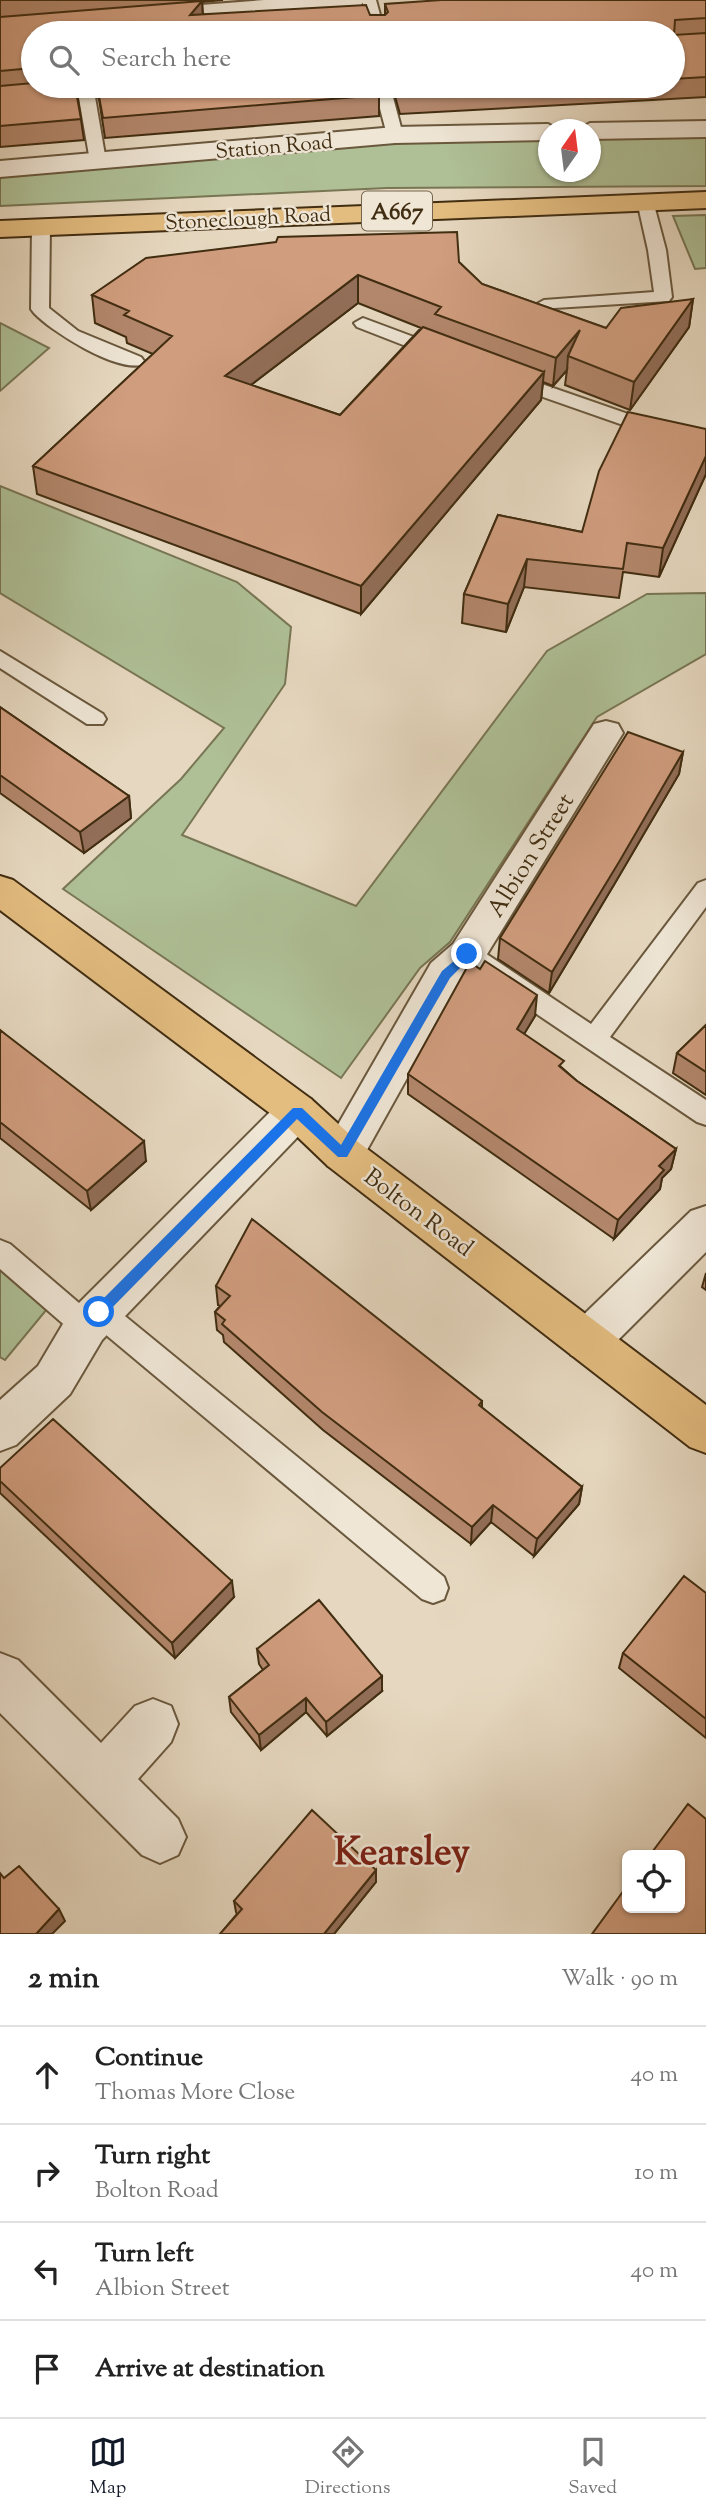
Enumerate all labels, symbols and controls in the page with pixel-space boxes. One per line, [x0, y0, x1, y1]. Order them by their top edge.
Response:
search box [21, 21, 685, 98]
icon: search [45, 41, 83, 79]
text: Search here [101, 41, 231, 78]
north arrow [538, 119, 601, 182]
street label: Station Road [214, 128, 334, 168]
road number: A667 [362, 192, 432, 230]
street label: Stoneclough Road [164, 201, 332, 239]
street label: Albion Street [480, 787, 583, 925]
route end [451, 938, 482, 969]
street label: Bolton Road [356, 1161, 480, 1266]
route start [83, 1296, 114, 1327]
district label: Kearsley [334, 1828, 470, 1882]
map controls [622, 1850, 685, 1913]
button: locate [622, 1850, 685, 1913]
text: 2 min [28, 1958, 100, 2001]
text: Walk · 90 m [561, 1963, 678, 1996]
text: Continue [95, 2040, 203, 2077]
icon: ahead [28, 2056, 66, 2094]
text: 40 m [631, 2059, 678, 2092]
text: Thomas More Close [95, 2077, 295, 2110]
text: Turn right [95, 2138, 210, 2175]
icon: right [28, 2154, 66, 2192]
text: 10 m [634, 2157, 678, 2190]
text: Bolton Road [95, 2175, 219, 2208]
text: Turn left [95, 2236, 194, 2273]
icon: left [28, 2252, 66, 2290]
text: 40 m [631, 2255, 678, 2288]
text: Albion Street [95, 2273, 230, 2306]
icon: arrive [28, 2350, 66, 2388]
text: Arrive at destination [95, 2351, 325, 2388]
tab: Map [89, 2433, 127, 2502]
tab: Directions [305, 2433, 390, 2502]
tab: Saved [568, 2433, 617, 2502]

